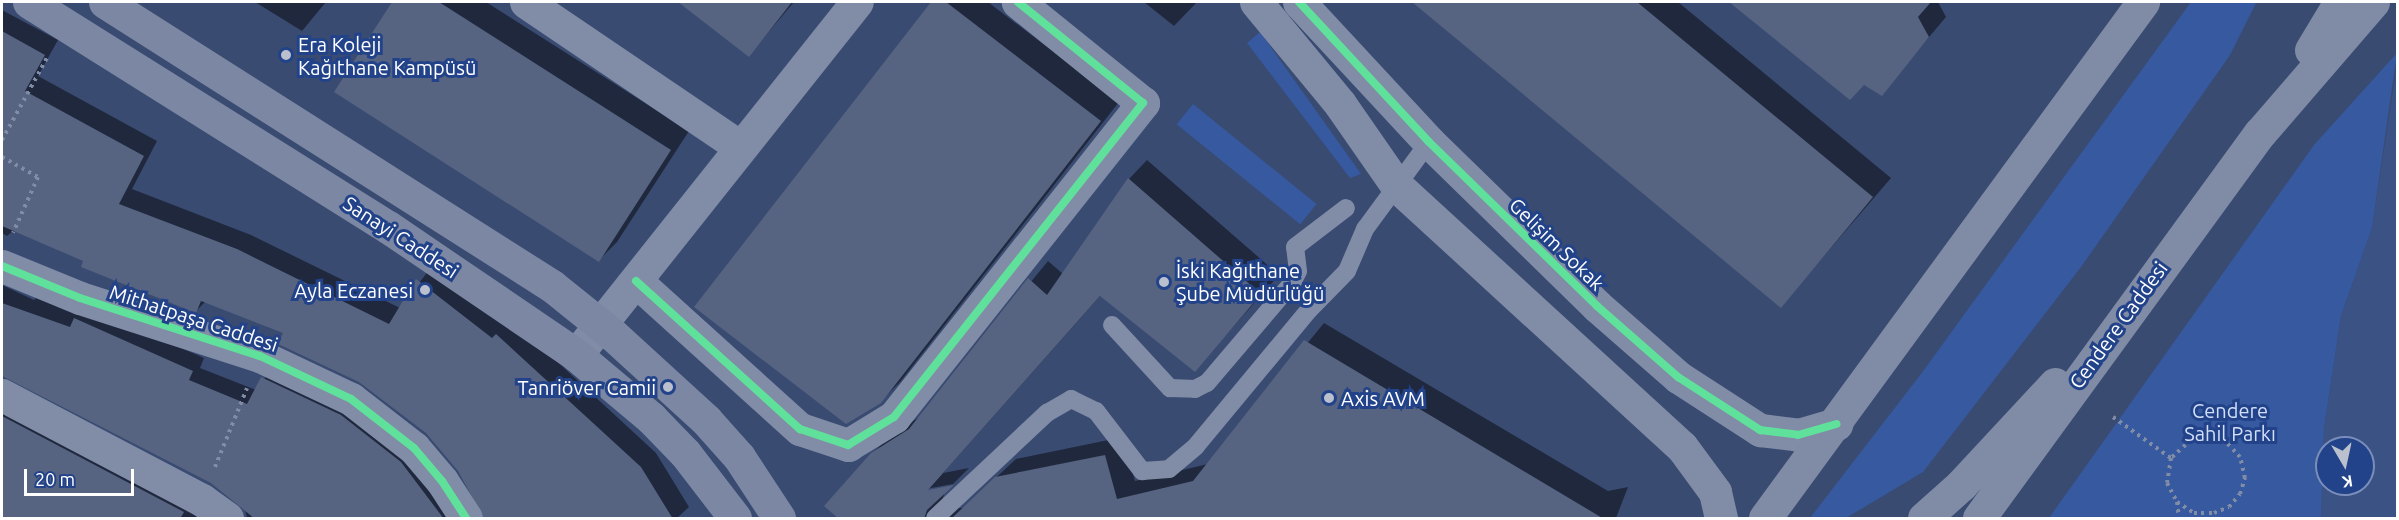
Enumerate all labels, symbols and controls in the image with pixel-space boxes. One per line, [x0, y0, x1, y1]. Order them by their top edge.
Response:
place label: Era Koleji Kağıthane Kampüsü [298, 32, 476, 79]
marker: Era Koleji Kağıthane Kampüsü [279, 48, 293, 62]
street label: Sanayi Caddesi [339, 191, 463, 283]
street label: Gelişim Sokak [1505, 193, 1609, 295]
street label: Cendere Caddesi [2064, 257, 2172, 393]
place label: İski Kağıthane Şube Müdürlüğü [1176, 258, 1324, 305]
marker: İski Kağıthane Şube Müdürlüğü [1157, 275, 1171, 289]
place label: Ayla Eczanesi [294, 278, 413, 302]
street label: Mithatpaşa Caddesi [107, 279, 281, 357]
marker: Ayla Eczanesi [418, 283, 432, 297]
place label: Tanriöver Camii [517, 375, 656, 399]
marker: Tanriöver Camii [661, 380, 675, 394]
place label: Axis AVM [1341, 386, 1425, 410]
marker: Axis AVM [1322, 391, 1336, 405]
park label: Cendere Sahil Parkı [2184, 399, 2276, 446]
north arrow [2315, 436, 2375, 496]
scale bar [27, 457, 136, 495]
text: 20 m [35, 469, 75, 489]
text: K [2341, 472, 2354, 492]

